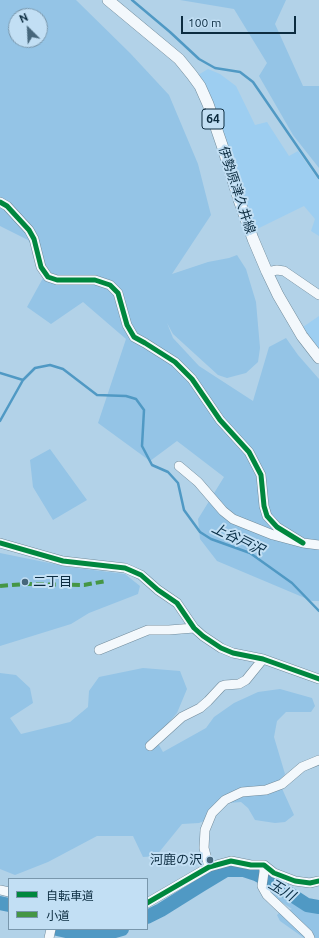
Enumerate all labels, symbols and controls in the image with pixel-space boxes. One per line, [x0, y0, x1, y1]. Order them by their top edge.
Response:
north arrow [8, 8, 48, 48]
scale bar [183, 8, 298, 34]
text: N [17, 11, 30, 25]
text: 100 m [188, 16, 221, 29]
road number: 64 [202, 109, 224, 129]
street label: 伊勢原津久井線 [216, 144, 258, 236]
water label: 上谷戸沢 [209, 519, 267, 559]
place label: 二丁目 [33, 574, 72, 590]
marker: 二丁目 [20, 577, 30, 587]
place label: 河鹿の沢 [150, 852, 202, 868]
marker: 河鹿の沢 [205, 855, 215, 865]
water label: 玉川 [266, 876, 298, 904]
legend [8, 878, 148, 930]
text: 自転車道 [46, 889, 94, 902]
text: 小道 [46, 909, 70, 922]

